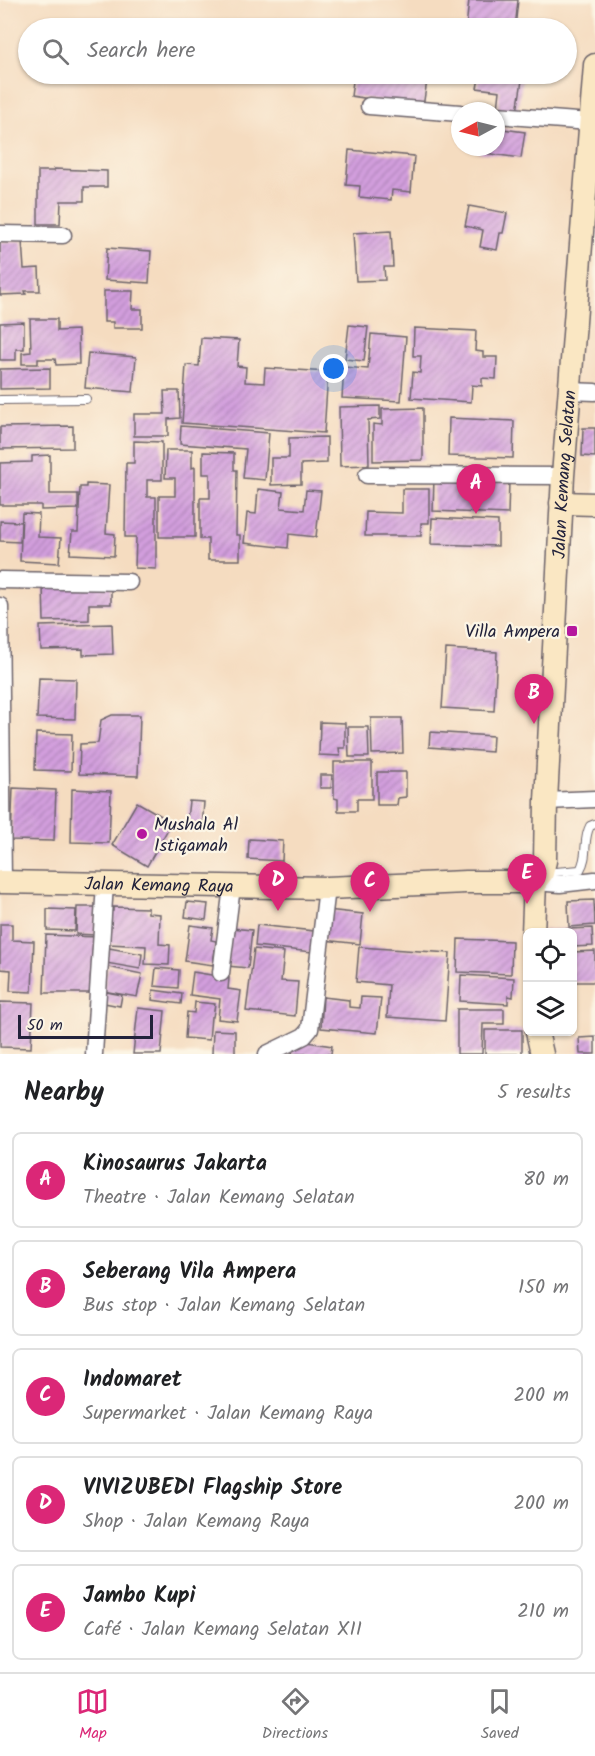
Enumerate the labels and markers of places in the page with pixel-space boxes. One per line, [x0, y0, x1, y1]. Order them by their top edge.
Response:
pin: A [456, 464, 496, 514]
place label: Villa Ampera [465, 618, 560, 647]
marker: Villa Ampera [565, 624, 579, 638]
pin: B [514, 674, 554, 724]
place label: Mushala Al Istiqamah [154, 811, 239, 861]
marker: Mushala Al Istiqamah [135, 827, 149, 841]
pin: E [508, 854, 546, 904]
pin: D [258, 862, 298, 911]
pin: C [350, 862, 389, 912]

